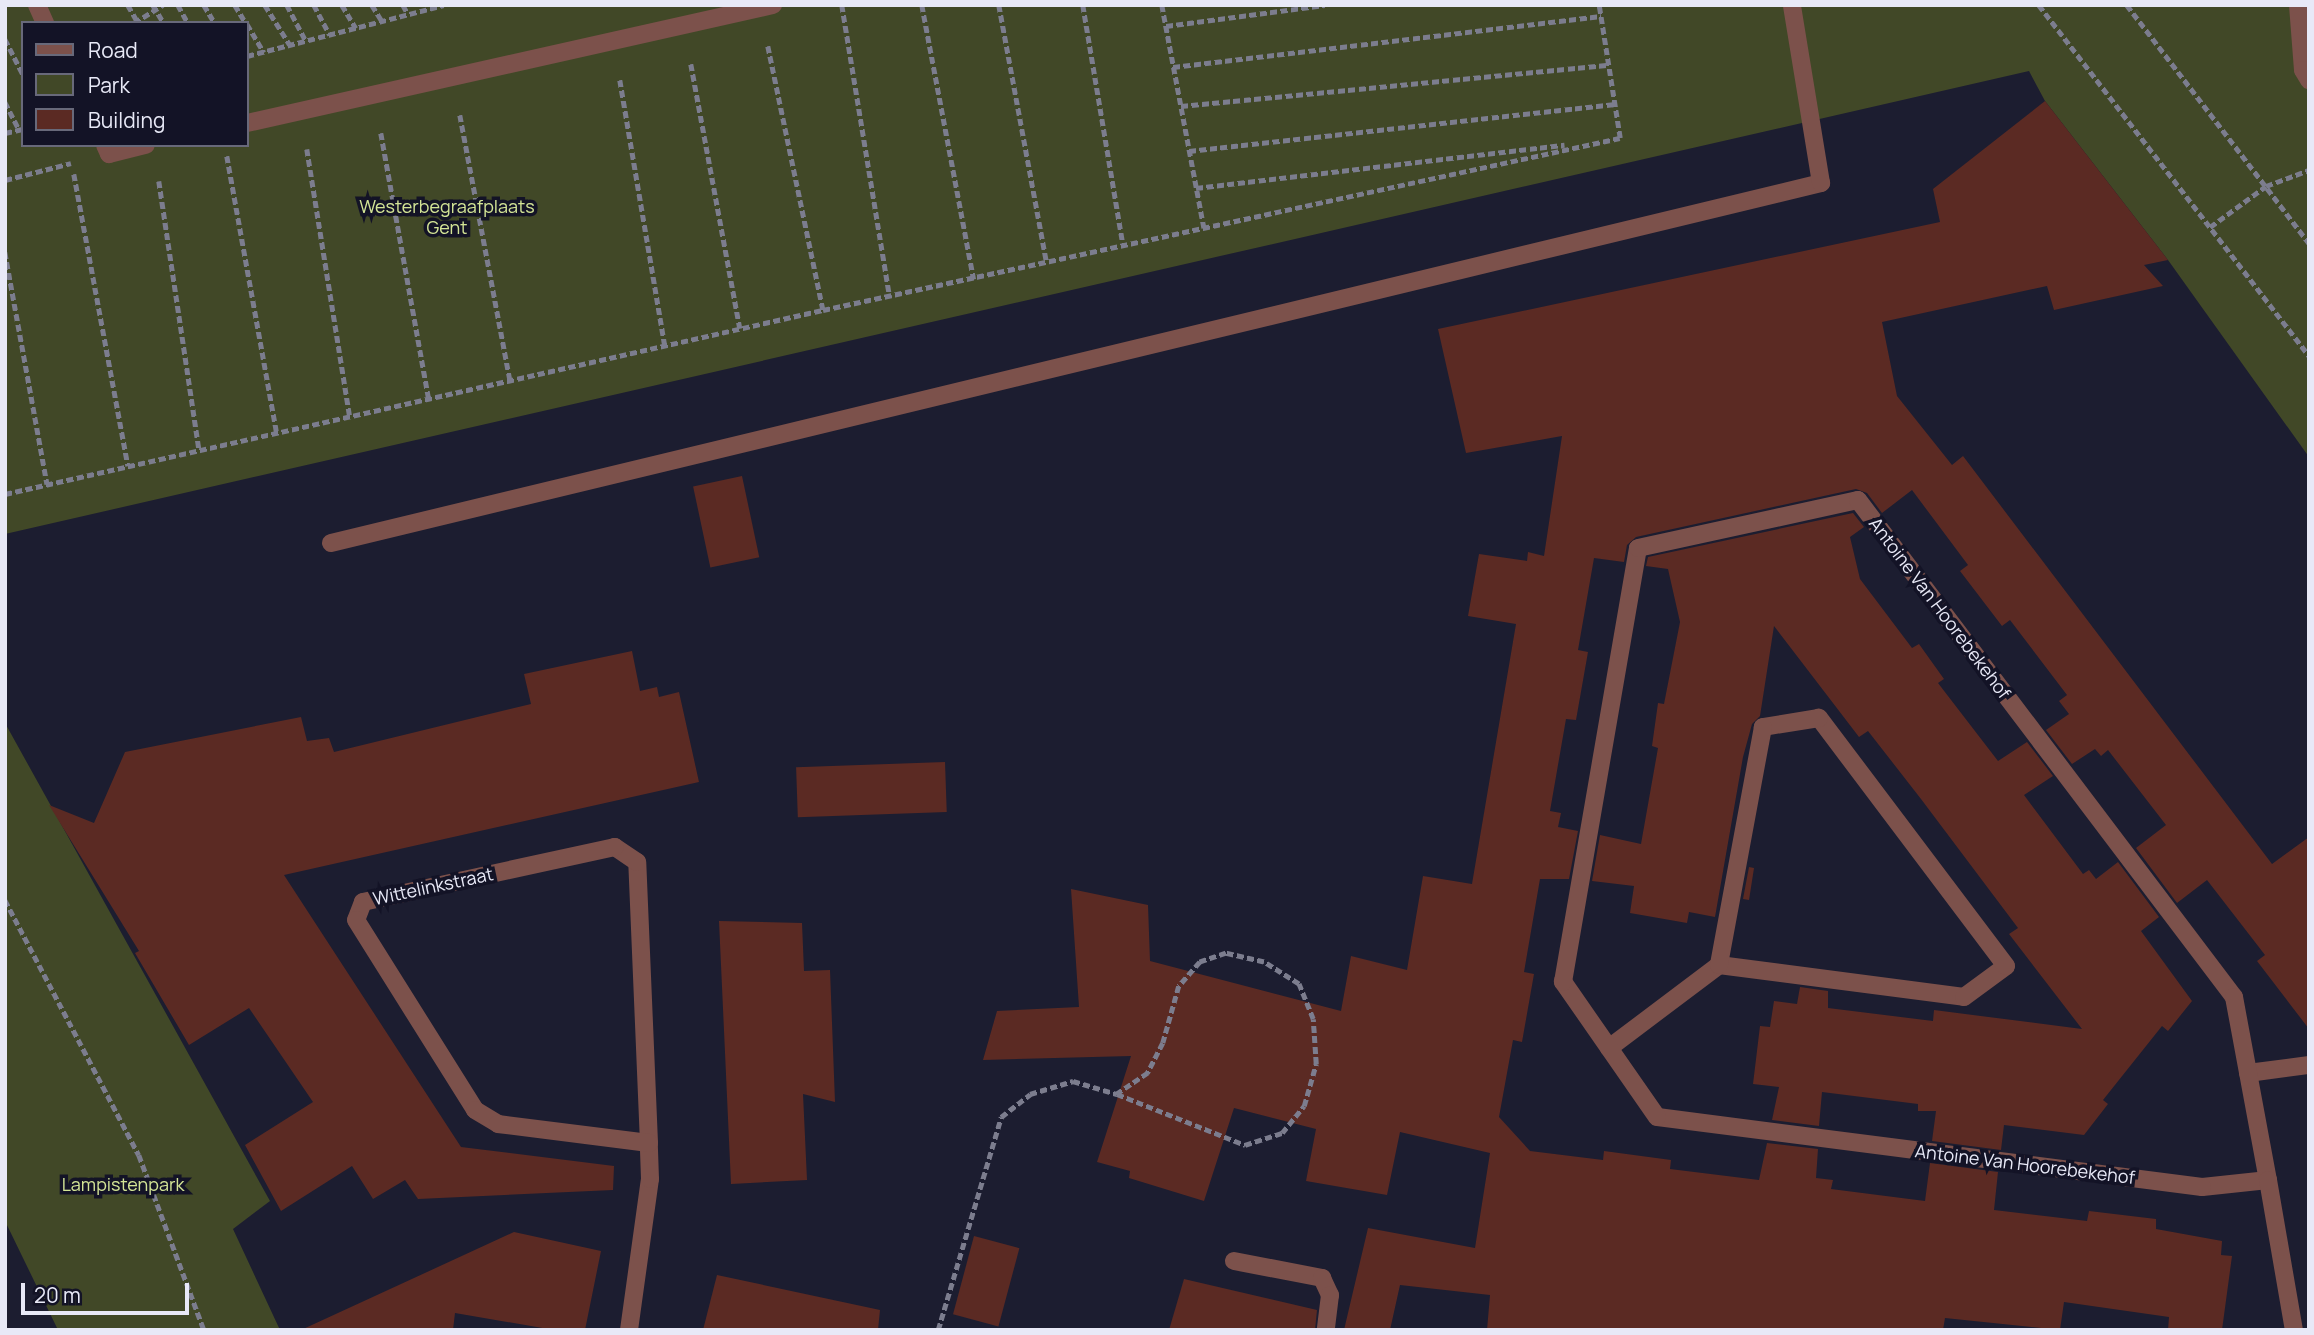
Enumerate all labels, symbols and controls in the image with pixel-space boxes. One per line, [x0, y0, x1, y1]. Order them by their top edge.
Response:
legend [21, 21, 248, 147]
text: Road [88, 36, 138, 64]
text: Park [88, 71, 130, 99]
text: Building [88, 106, 165, 134]
park label: Westerbegraafplaats Gent [359, 196, 535, 238]
street label: Antoine Van Hoorebekehof [1865, 513, 2015, 703]
street label: Wittelinkstraat [371, 863, 495, 909]
street label: Antoine Van Hoorebekehof [1914, 1140, 2136, 1188]
park label: Lampistenpark [62, 1173, 184, 1195]
scale bar [24, 1268, 192, 1312]
text: 20 m [34, 1281, 81, 1309]

